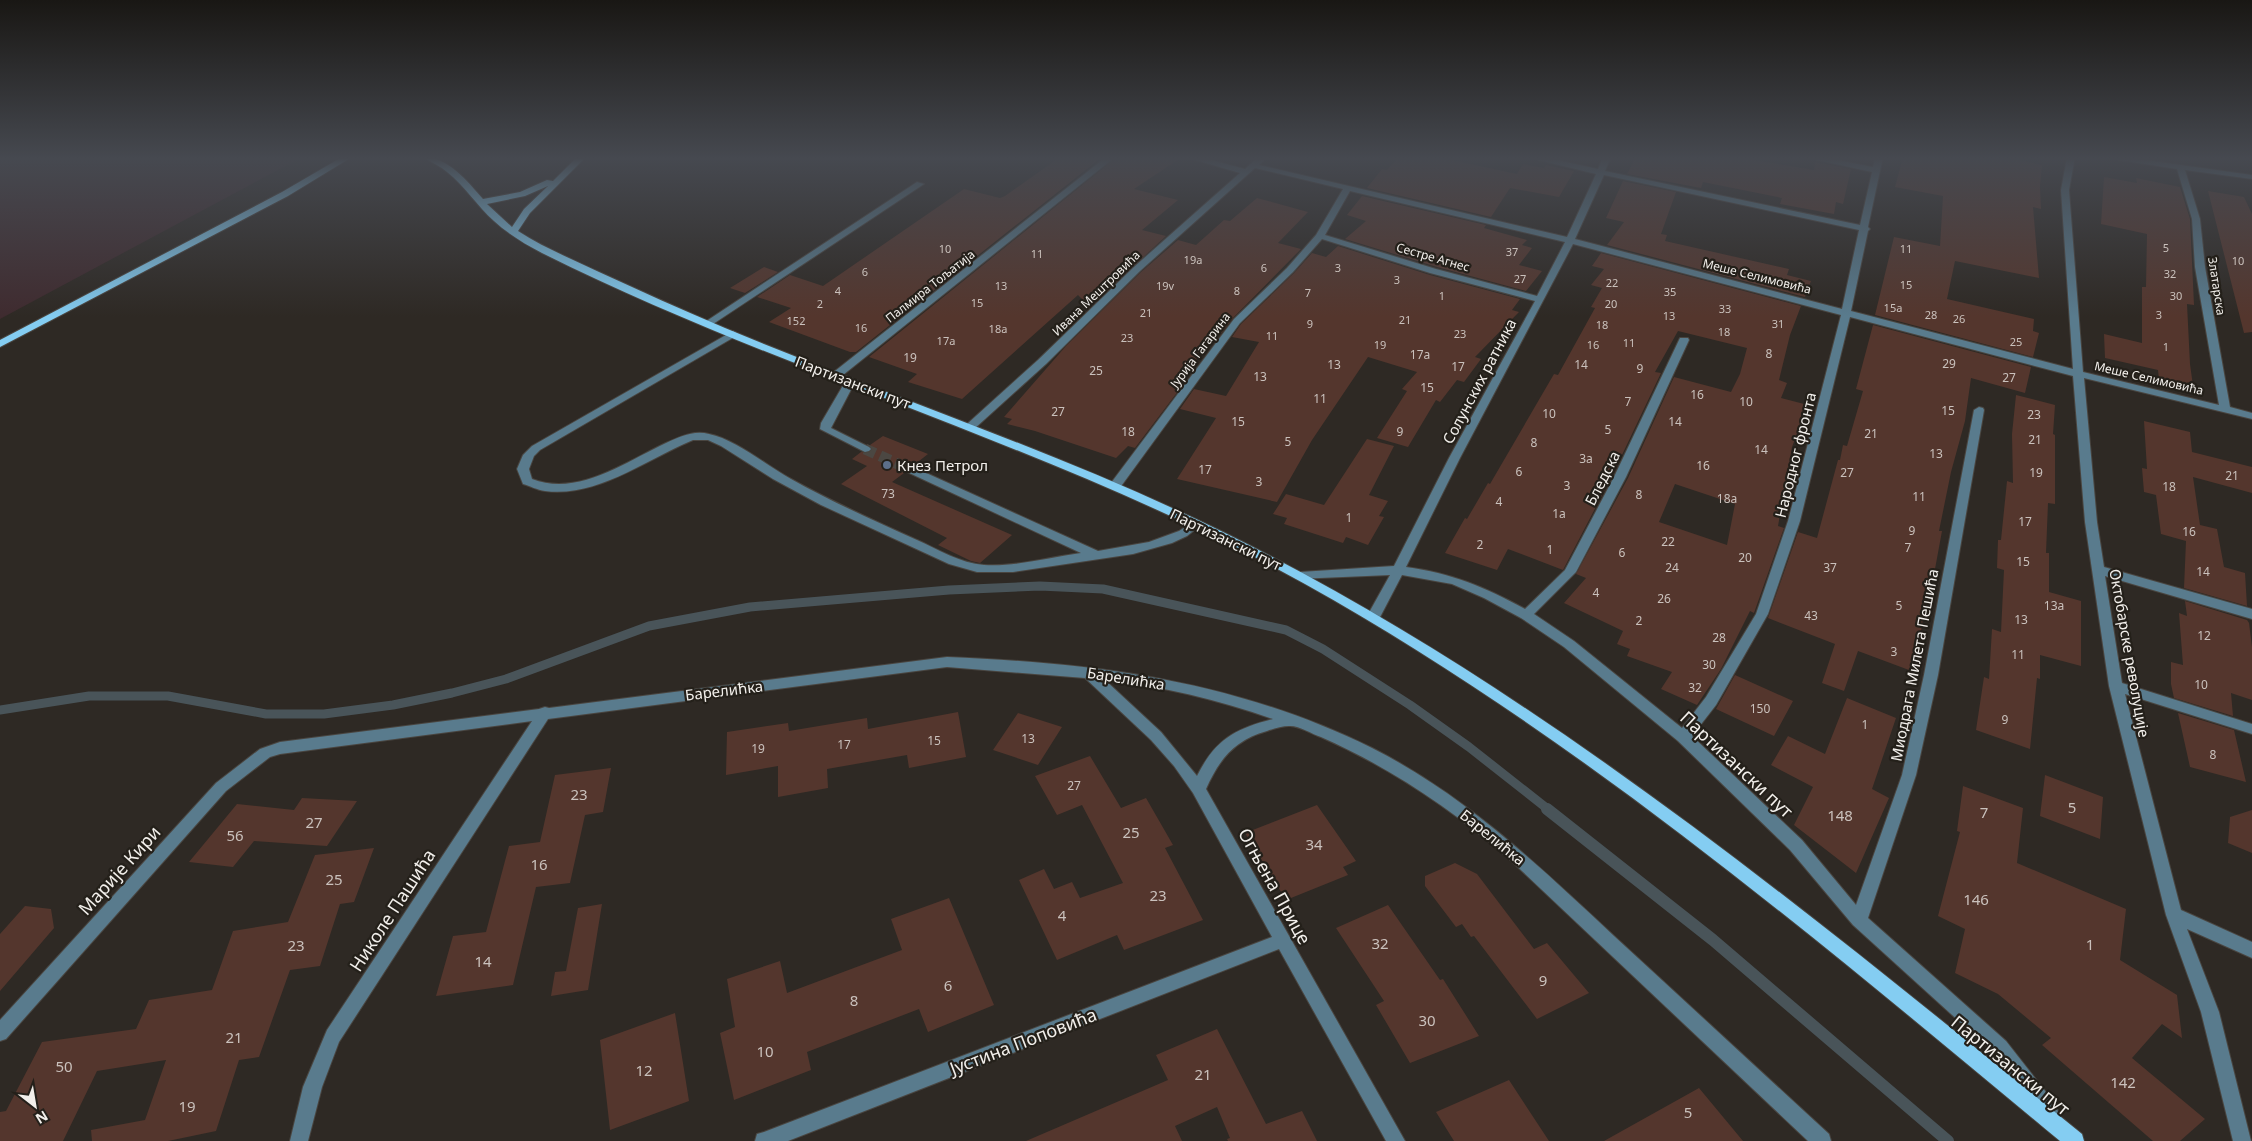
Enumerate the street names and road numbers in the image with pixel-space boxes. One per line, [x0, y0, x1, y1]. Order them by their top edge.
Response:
street label: Сестре Агнес [1394, 238, 1472, 276]
street label: Палмира Тољатија [882, 246, 978, 326]
street label: Ивана Мештровића [1048, 247, 1144, 339]
street label: Меше Селимовића [1701, 254, 1813, 298]
street label: Златарска [2204, 256, 2230, 316]
street label: Јурија Гагарина [1166, 309, 1234, 392]
street label: Солунских ратника [1437, 315, 1521, 447]
street label: Партизански пут [793, 351, 913, 413]
street label: Меше Селимовића [2093, 357, 2205, 399]
street label: Народног фронта [1770, 390, 1820, 520]
street label: Бледска [1580, 447, 1624, 509]
street label: Партизански пут [1167, 503, 1285, 575]
street label: Миодрага Милета Пешића [1886, 567, 1942, 763]
street label: Октобарске револуције [2105, 567, 2155, 739]
street label: Барелићка [1086, 662, 1166, 694]
street label: Барелићка [684, 675, 764, 705]
street label: Партизански пут [1675, 705, 1799, 823]
street label: Барелићка [1456, 805, 1530, 869]
street label: Марије Кири [73, 820, 165, 920]
street label: Огњена Прице [1233, 824, 1317, 949]
street label: Николе Пашића [343, 844, 441, 976]
street label: Јустина Поповића [944, 1002, 1100, 1081]
street label: Партизански пут [1947, 1010, 2076, 1121]

